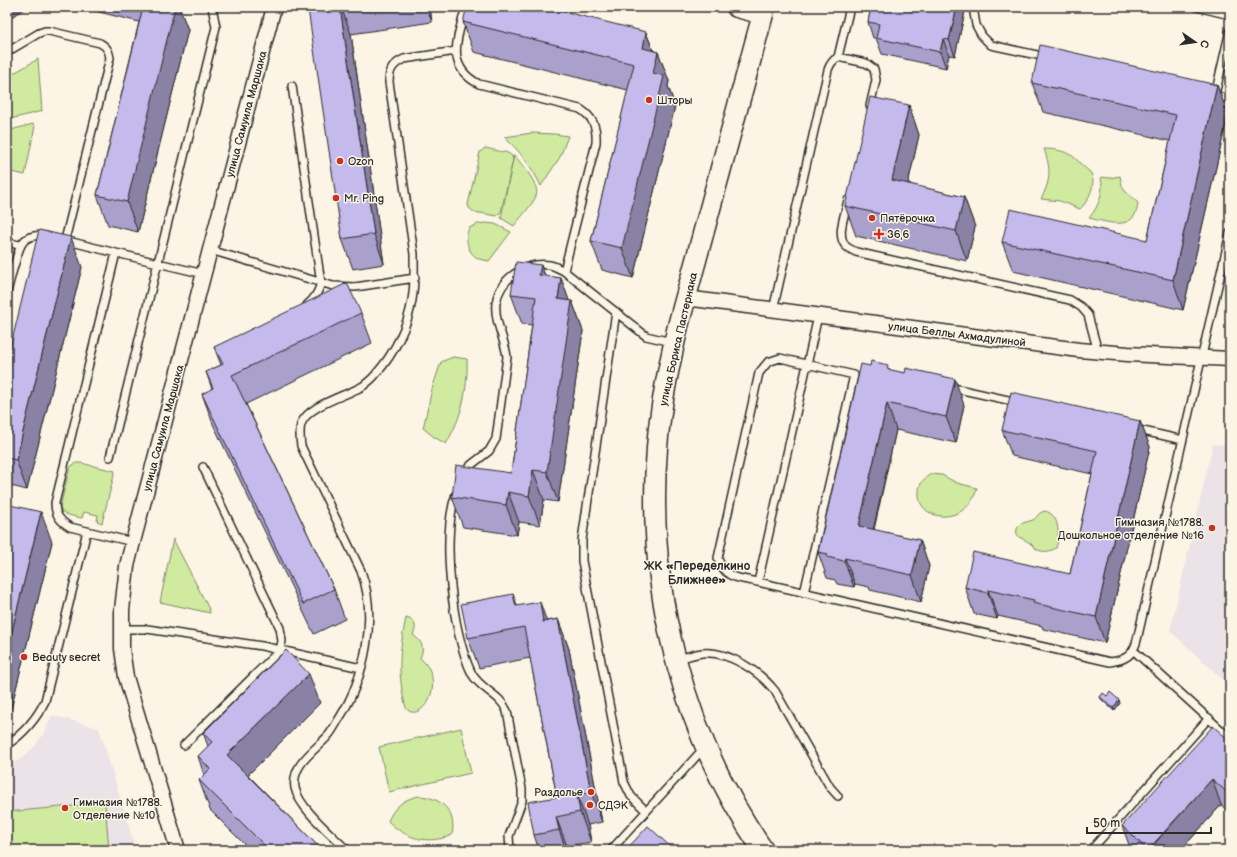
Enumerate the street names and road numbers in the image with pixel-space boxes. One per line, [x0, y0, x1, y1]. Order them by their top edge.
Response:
street label: улица Самуила Маршака [223, 49, 270, 179]
street label: улица Бориса Пастернака [657, 271, 700, 407]
street label: улица Беллы Ахмадулиной [887, 320, 1026, 349]
street label: улица Самуила Маршака [140, 363, 187, 493]

